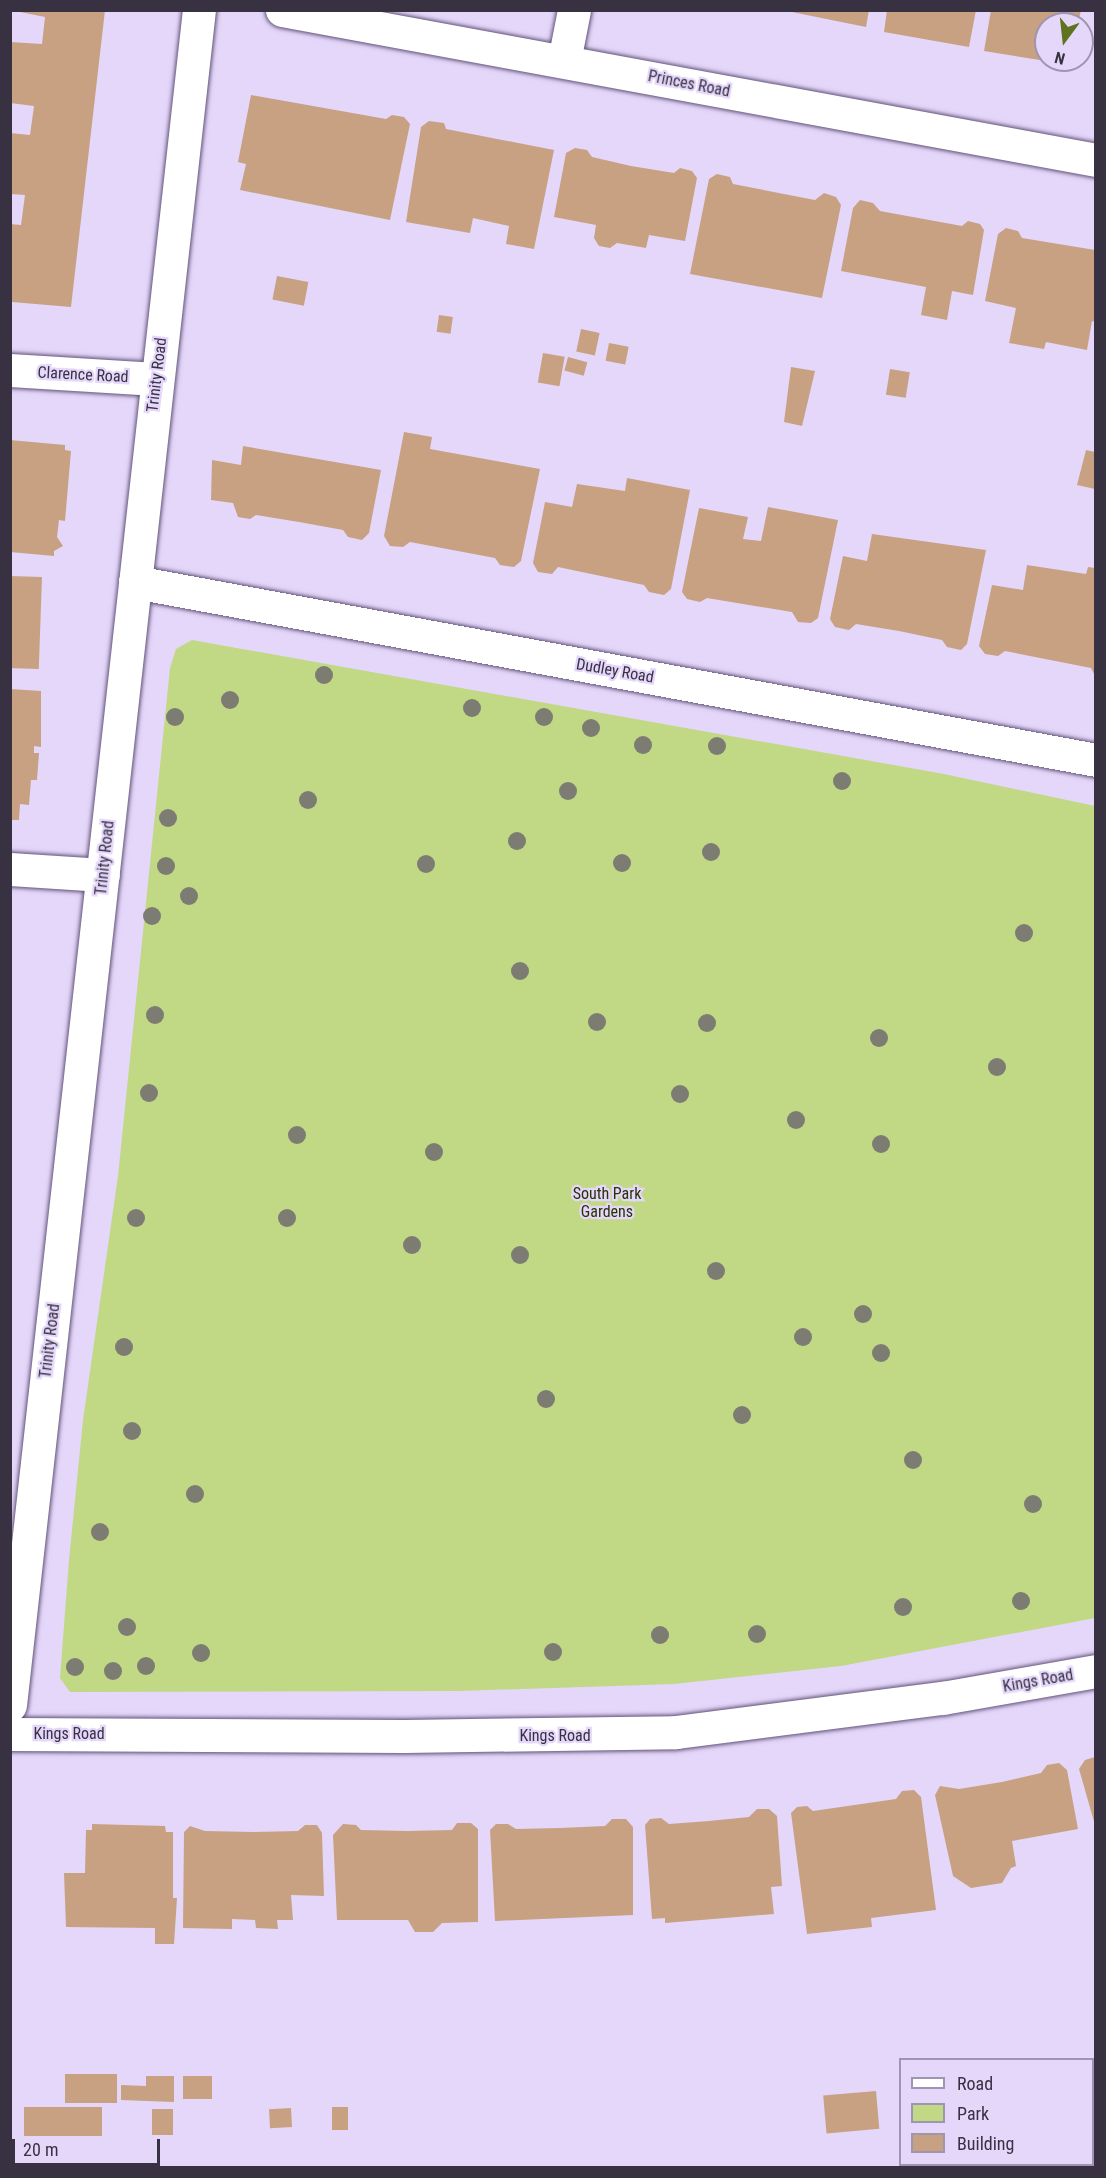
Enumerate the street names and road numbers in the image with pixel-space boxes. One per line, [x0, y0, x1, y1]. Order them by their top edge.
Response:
street label: Princes Road [646, 67, 732, 101]
street label: Trinity Road [143, 337, 171, 413]
street label: Clarence Road [37, 363, 129, 387]
street label: Dudley Road [575, 655, 655, 687]
street label: Trinity Road [92, 820, 118, 896]
street label: Trinity Road [36, 1303, 64, 1379]
street label: Kings Road [1001, 1665, 1075, 1697]
street label: Kings Road [33, 1724, 105, 1744]
street label: Kings Road [519, 1726, 591, 1746]

